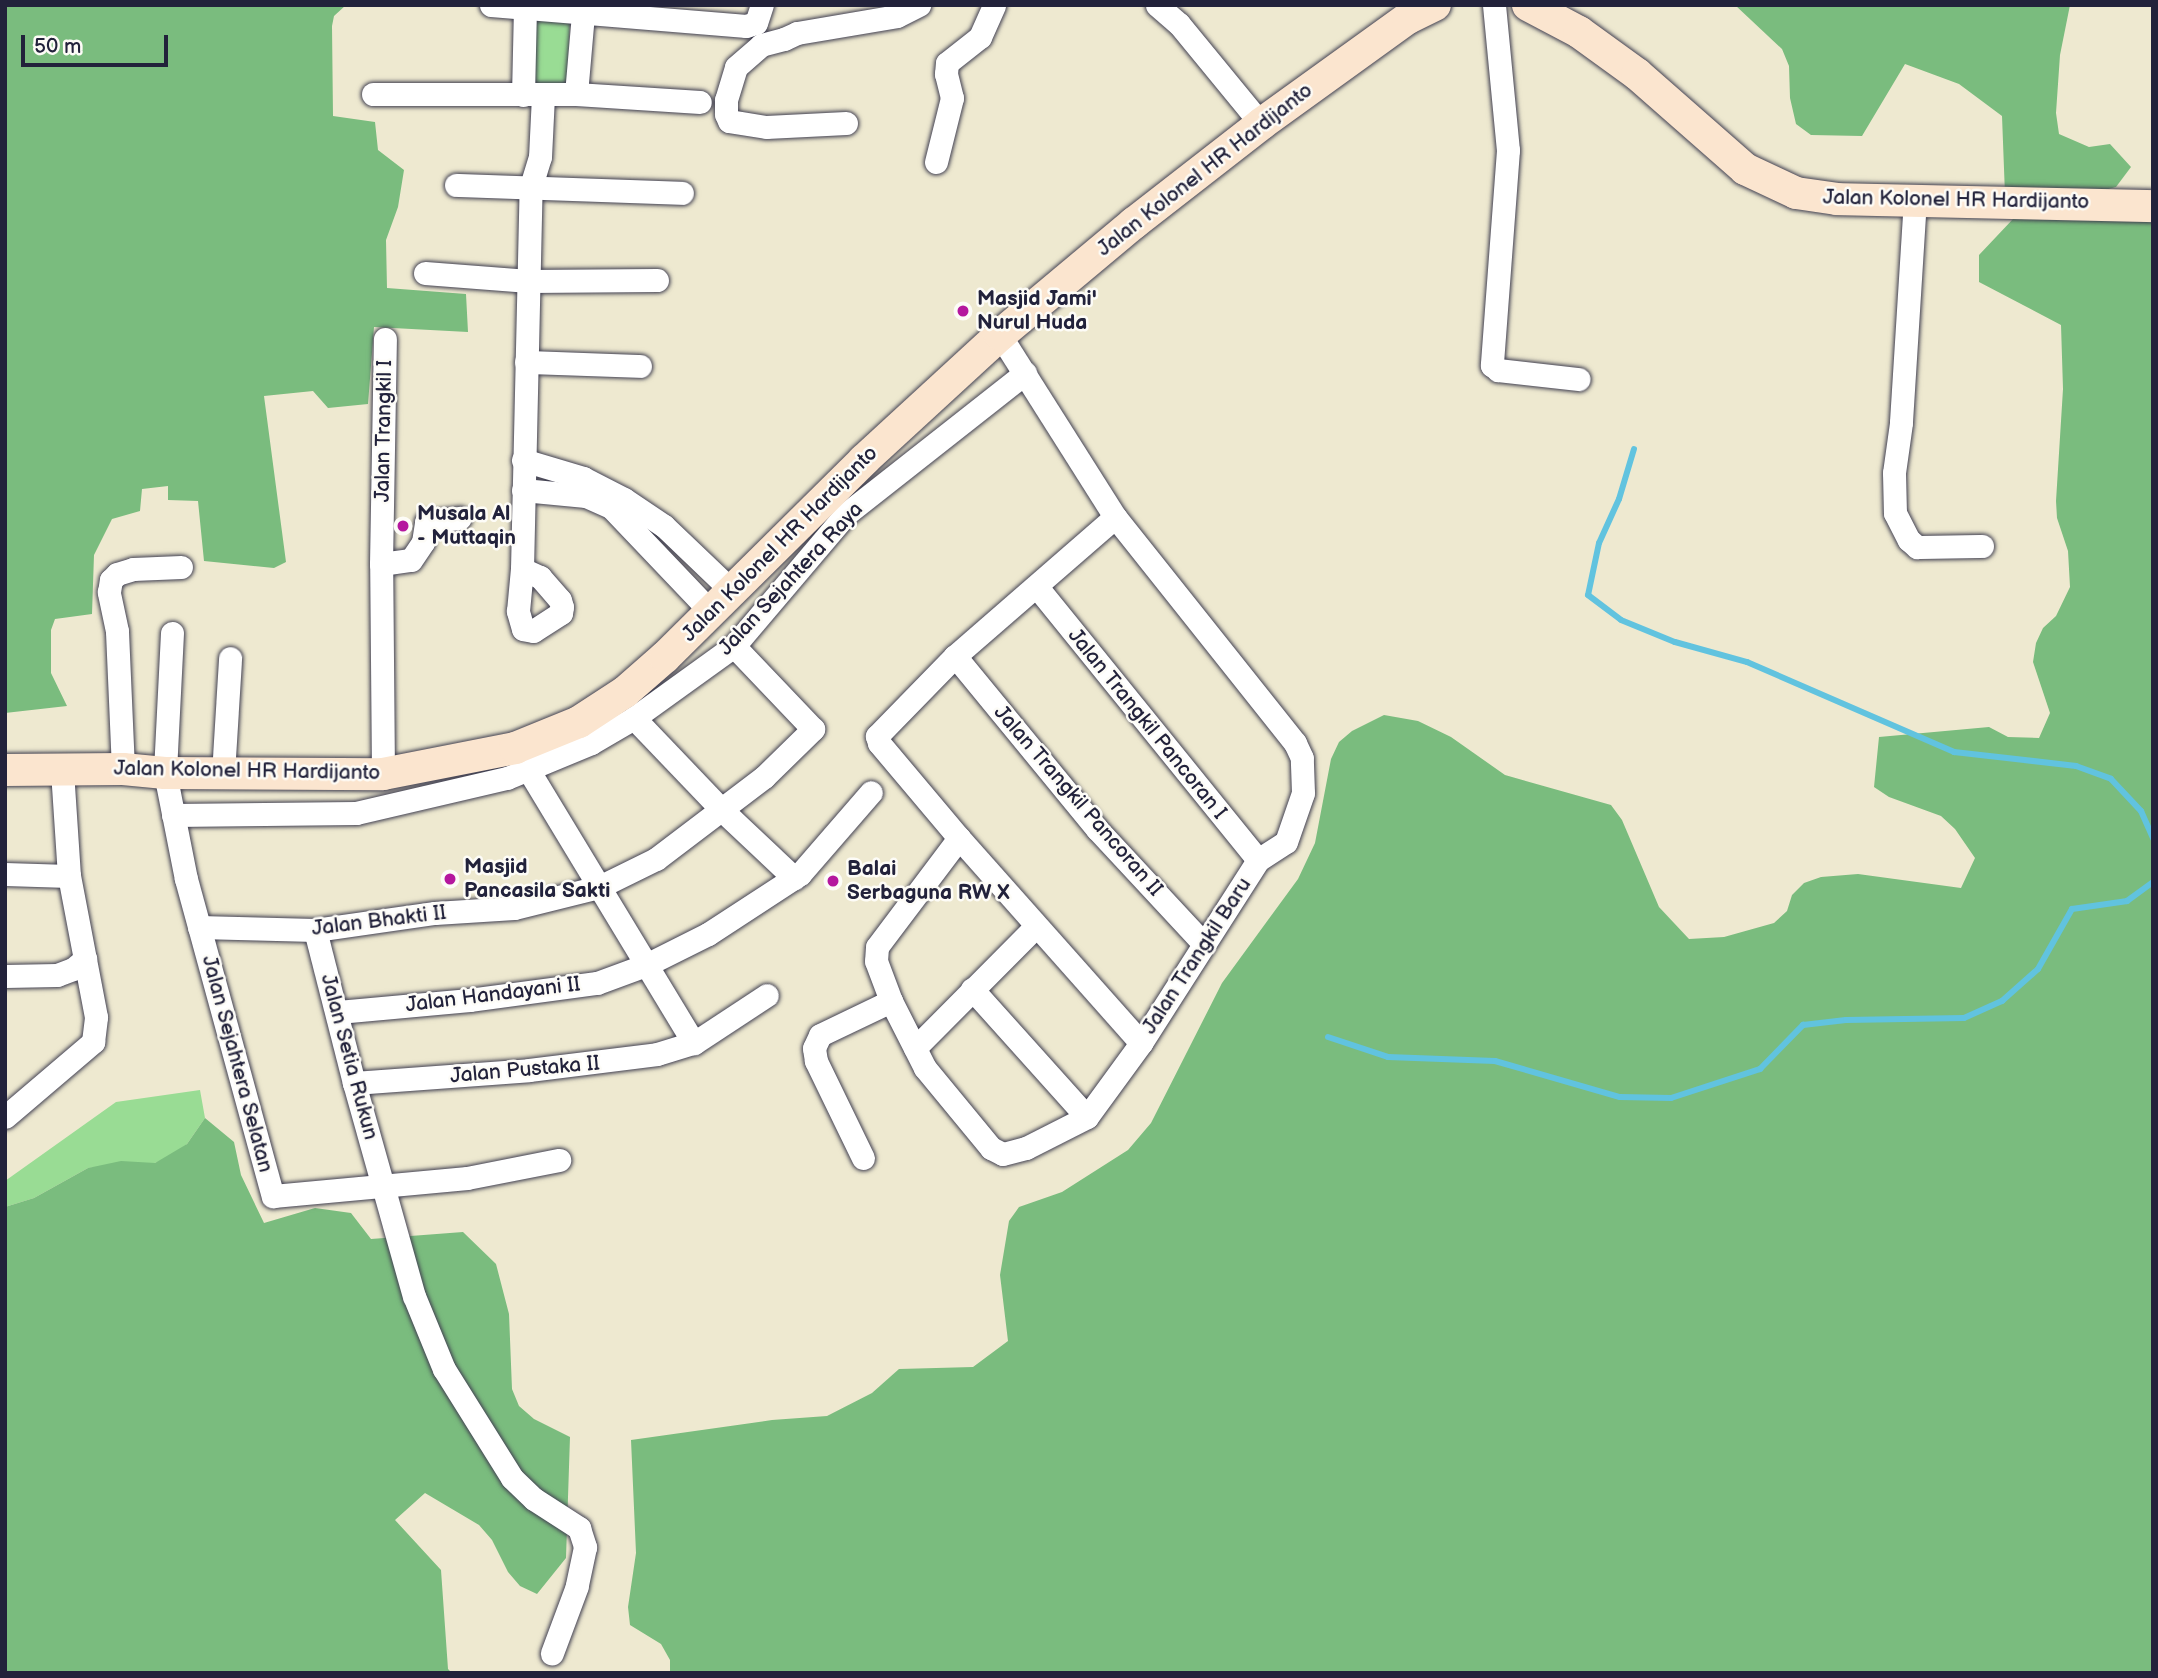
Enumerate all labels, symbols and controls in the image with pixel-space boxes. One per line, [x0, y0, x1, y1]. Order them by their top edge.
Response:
scale bar [24, 21, 172, 65]
text: 50 m [34, 34, 81, 59]
street label: Jalan Kolonel HR Hardijanto [1092, 78, 1318, 262]
street label: Jalan Kolonel HR Hardijanto [1823, 185, 2089, 215]
place label: Masjid Jami' Nurul Huda [977, 286, 1096, 336]
marker: Masjid Jami' Nurul Huda [955, 303, 971, 319]
street label: Jalan Trangkil I [370, 359, 398, 503]
street label: Jalan Kolonel HR Hardijanto [677, 441, 883, 647]
street label: Jalan Sejahtera Raya [713, 497, 869, 661]
place label: Musala Al - Muttaqin [417, 501, 516, 551]
marker: Musala Al - Muttaqin [395, 518, 411, 534]
street label: Jalan Trangkil Pancoran I [1062, 623, 1232, 825]
street label: Jalan Trangkil Pancoran II [988, 700, 1168, 902]
street label: Jalan Kolonel HR Hardijanto [114, 756, 380, 786]
place label: Masjid Pancasila Sakti [464, 854, 610, 904]
place label: Balai Serbaguna RW X [847, 856, 1010, 906]
marker: Masjid Pancasila Sakti [442, 871, 458, 887]
marker: Balai Serbaguna RW X [825, 873, 841, 889]
street label: Jalan Trangkil Baru [1137, 873, 1257, 1039]
street label: Jalan Bhakti II [310, 900, 448, 942]
street label: Jalan Sejahtera Selatan [196, 952, 278, 1176]
street label: Jalan Setia Rukun [315, 971, 383, 1143]
street label: Jalan Handayani II [404, 972, 582, 1018]
street label: Jalan Pustaka II [449, 1051, 601, 1089]

